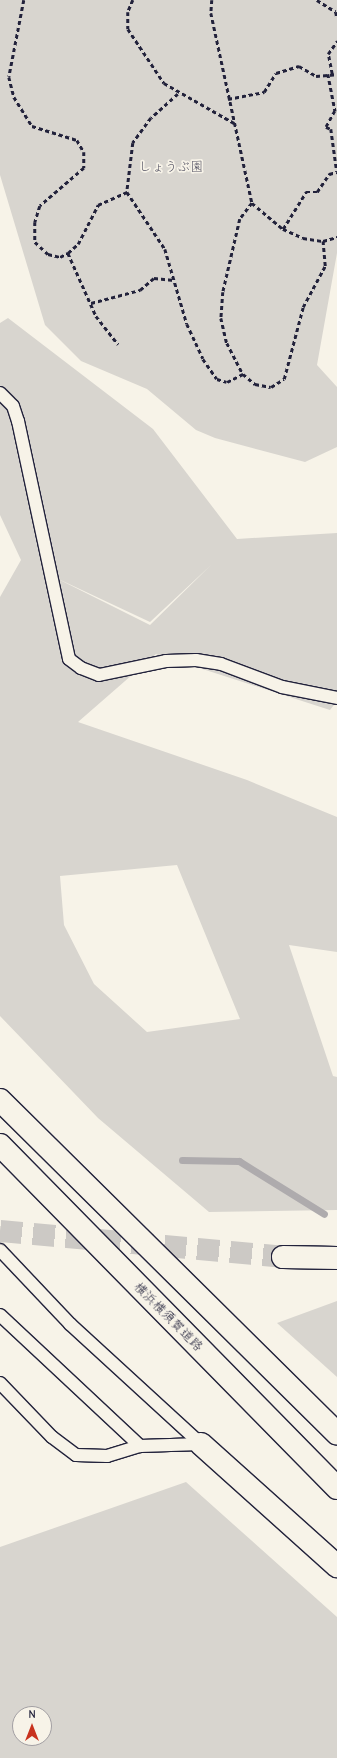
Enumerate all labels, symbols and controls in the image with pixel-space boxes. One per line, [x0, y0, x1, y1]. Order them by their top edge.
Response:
park label: しょうぶ園 [139, 159, 203, 175]
street label: 横浜横須賀道路 [130, 1279, 206, 1355]
north arrow [12, 1706, 52, 1746]
text: N [28, 1708, 36, 1721]

